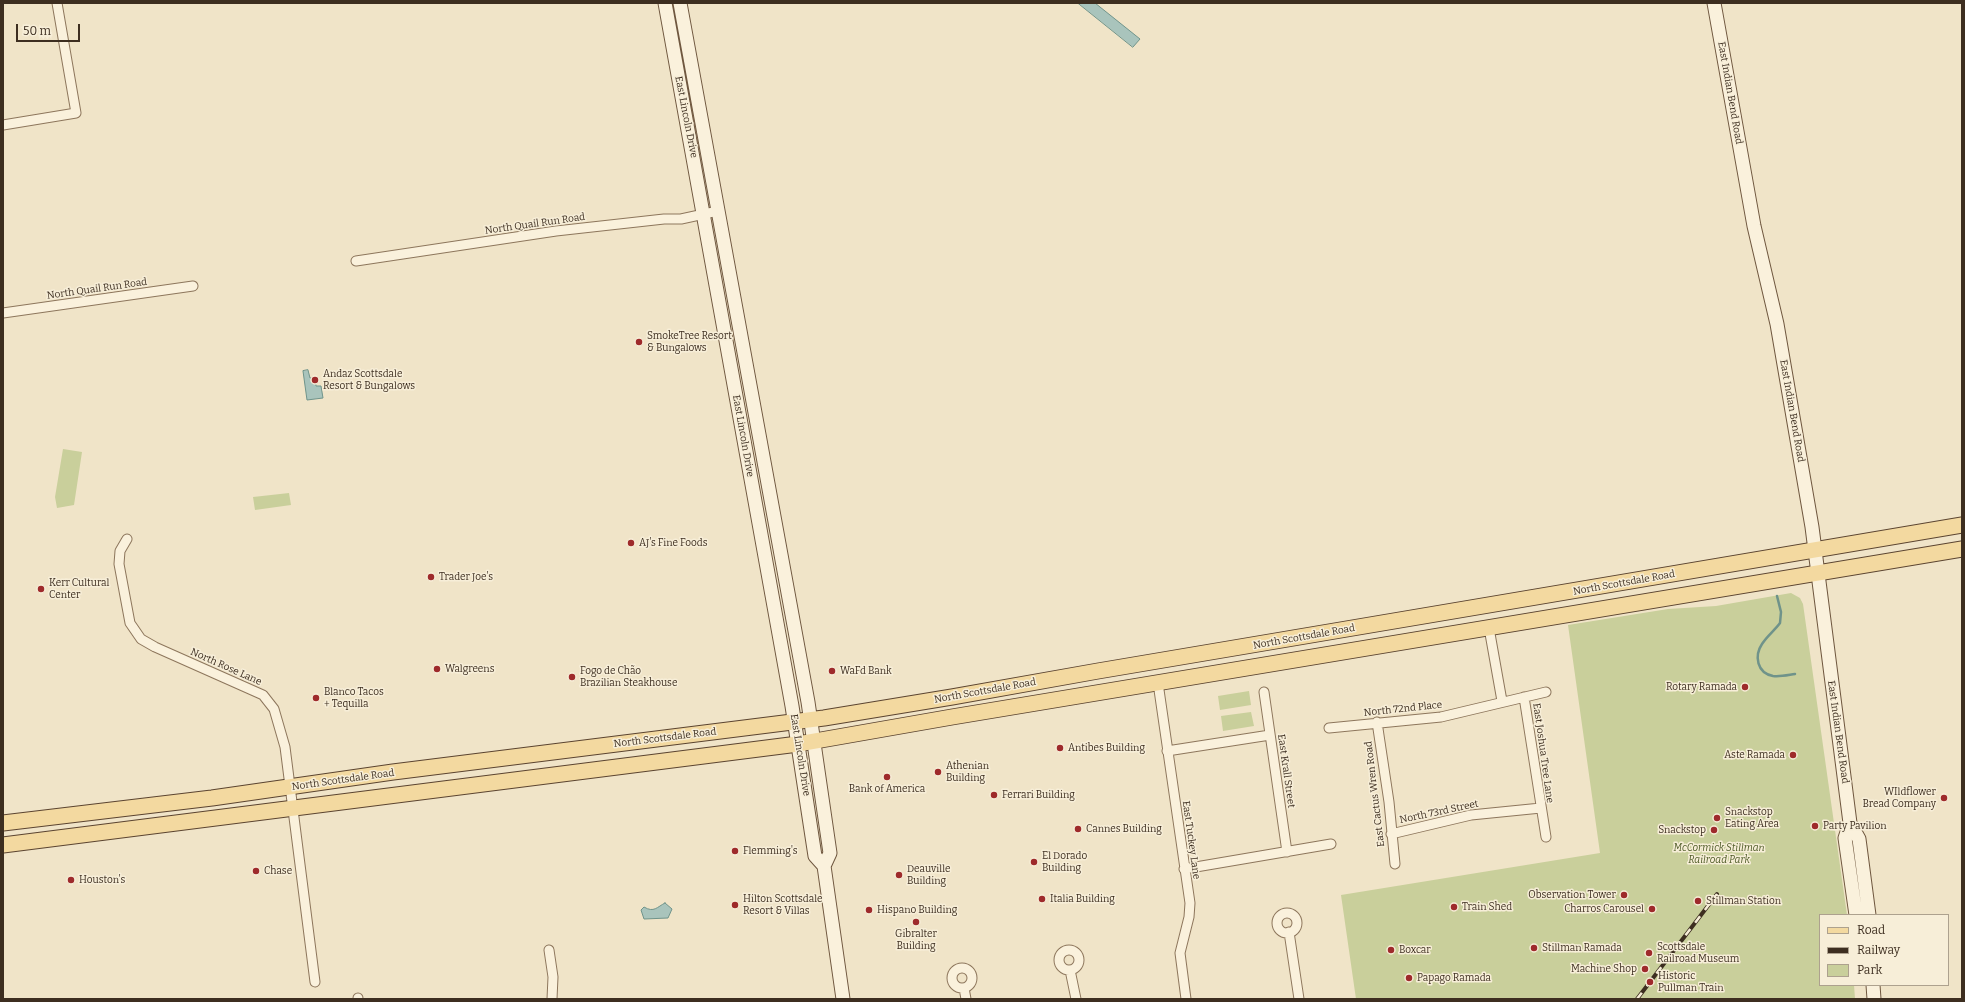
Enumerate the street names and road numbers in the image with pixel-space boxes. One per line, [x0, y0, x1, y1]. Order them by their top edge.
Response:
street label: East Indian Bend Road [1715, 41, 1745, 145]
street label: East Lincoln Drive [672, 75, 700, 159]
street label: North Quail Run Road [484, 211, 586, 237]
street label: North Quail Run Road [46, 276, 148, 302]
street label: East Indian Bend Road [1777, 359, 1807, 463]
street label: East Lincoln Drive [730, 394, 756, 478]
street label: North Scottsdale Road [1572, 568, 1676, 598]
street label: North Scottsdale Road [1252, 622, 1356, 652]
street label: North Rose Lane [189, 646, 263, 688]
street label: North Scottsdale Road [933, 676, 1037, 706]
street label: East Indian Bend Road [1825, 680, 1851, 784]
street label: North 72nd Place [1363, 699, 1443, 719]
street label: East Joshua Tree Lane [1530, 702, 1556, 804]
street label: East Lincoln Drive [788, 713, 812, 797]
street label: North Scottsdale Road [613, 726, 717, 750]
street label: East Krall Street [1275, 733, 1297, 809]
street label: East Cactus Wren Road [1363, 740, 1387, 848]
street label: North Scottsdale Road [291, 767, 395, 793]
street label: North 73rd Street [1398, 798, 1480, 826]
street label: East Tuckey Lane [1180, 800, 1202, 880]

